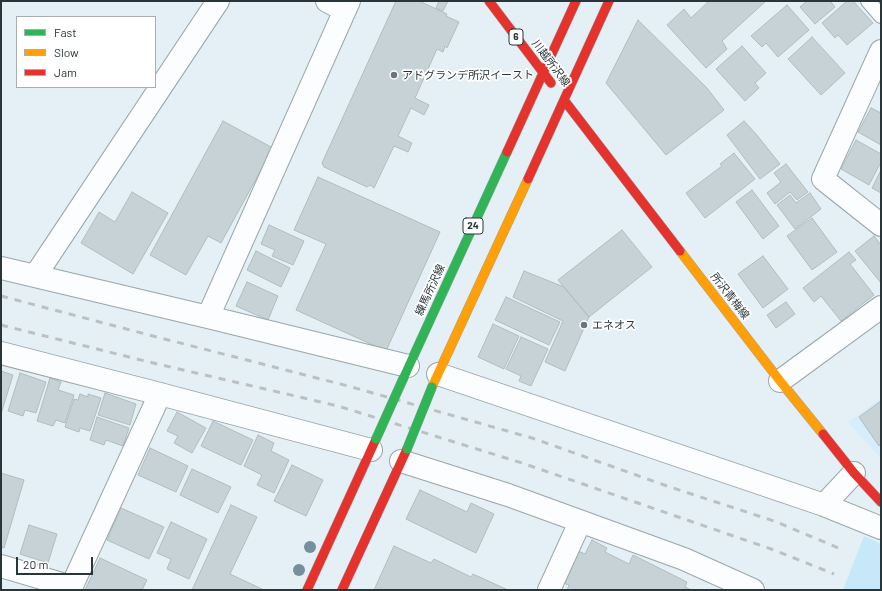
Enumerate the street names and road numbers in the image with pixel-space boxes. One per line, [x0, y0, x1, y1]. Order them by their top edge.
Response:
road number: 6 [509, 29, 523, 45]
street label: 川越所沢線 [529, 37, 573, 89]
road number: 24 [463, 218, 483, 234]
street label: 練馬所沢線 [412, 262, 448, 318]
street label: 所沢青梅線 [708, 270, 752, 322]

